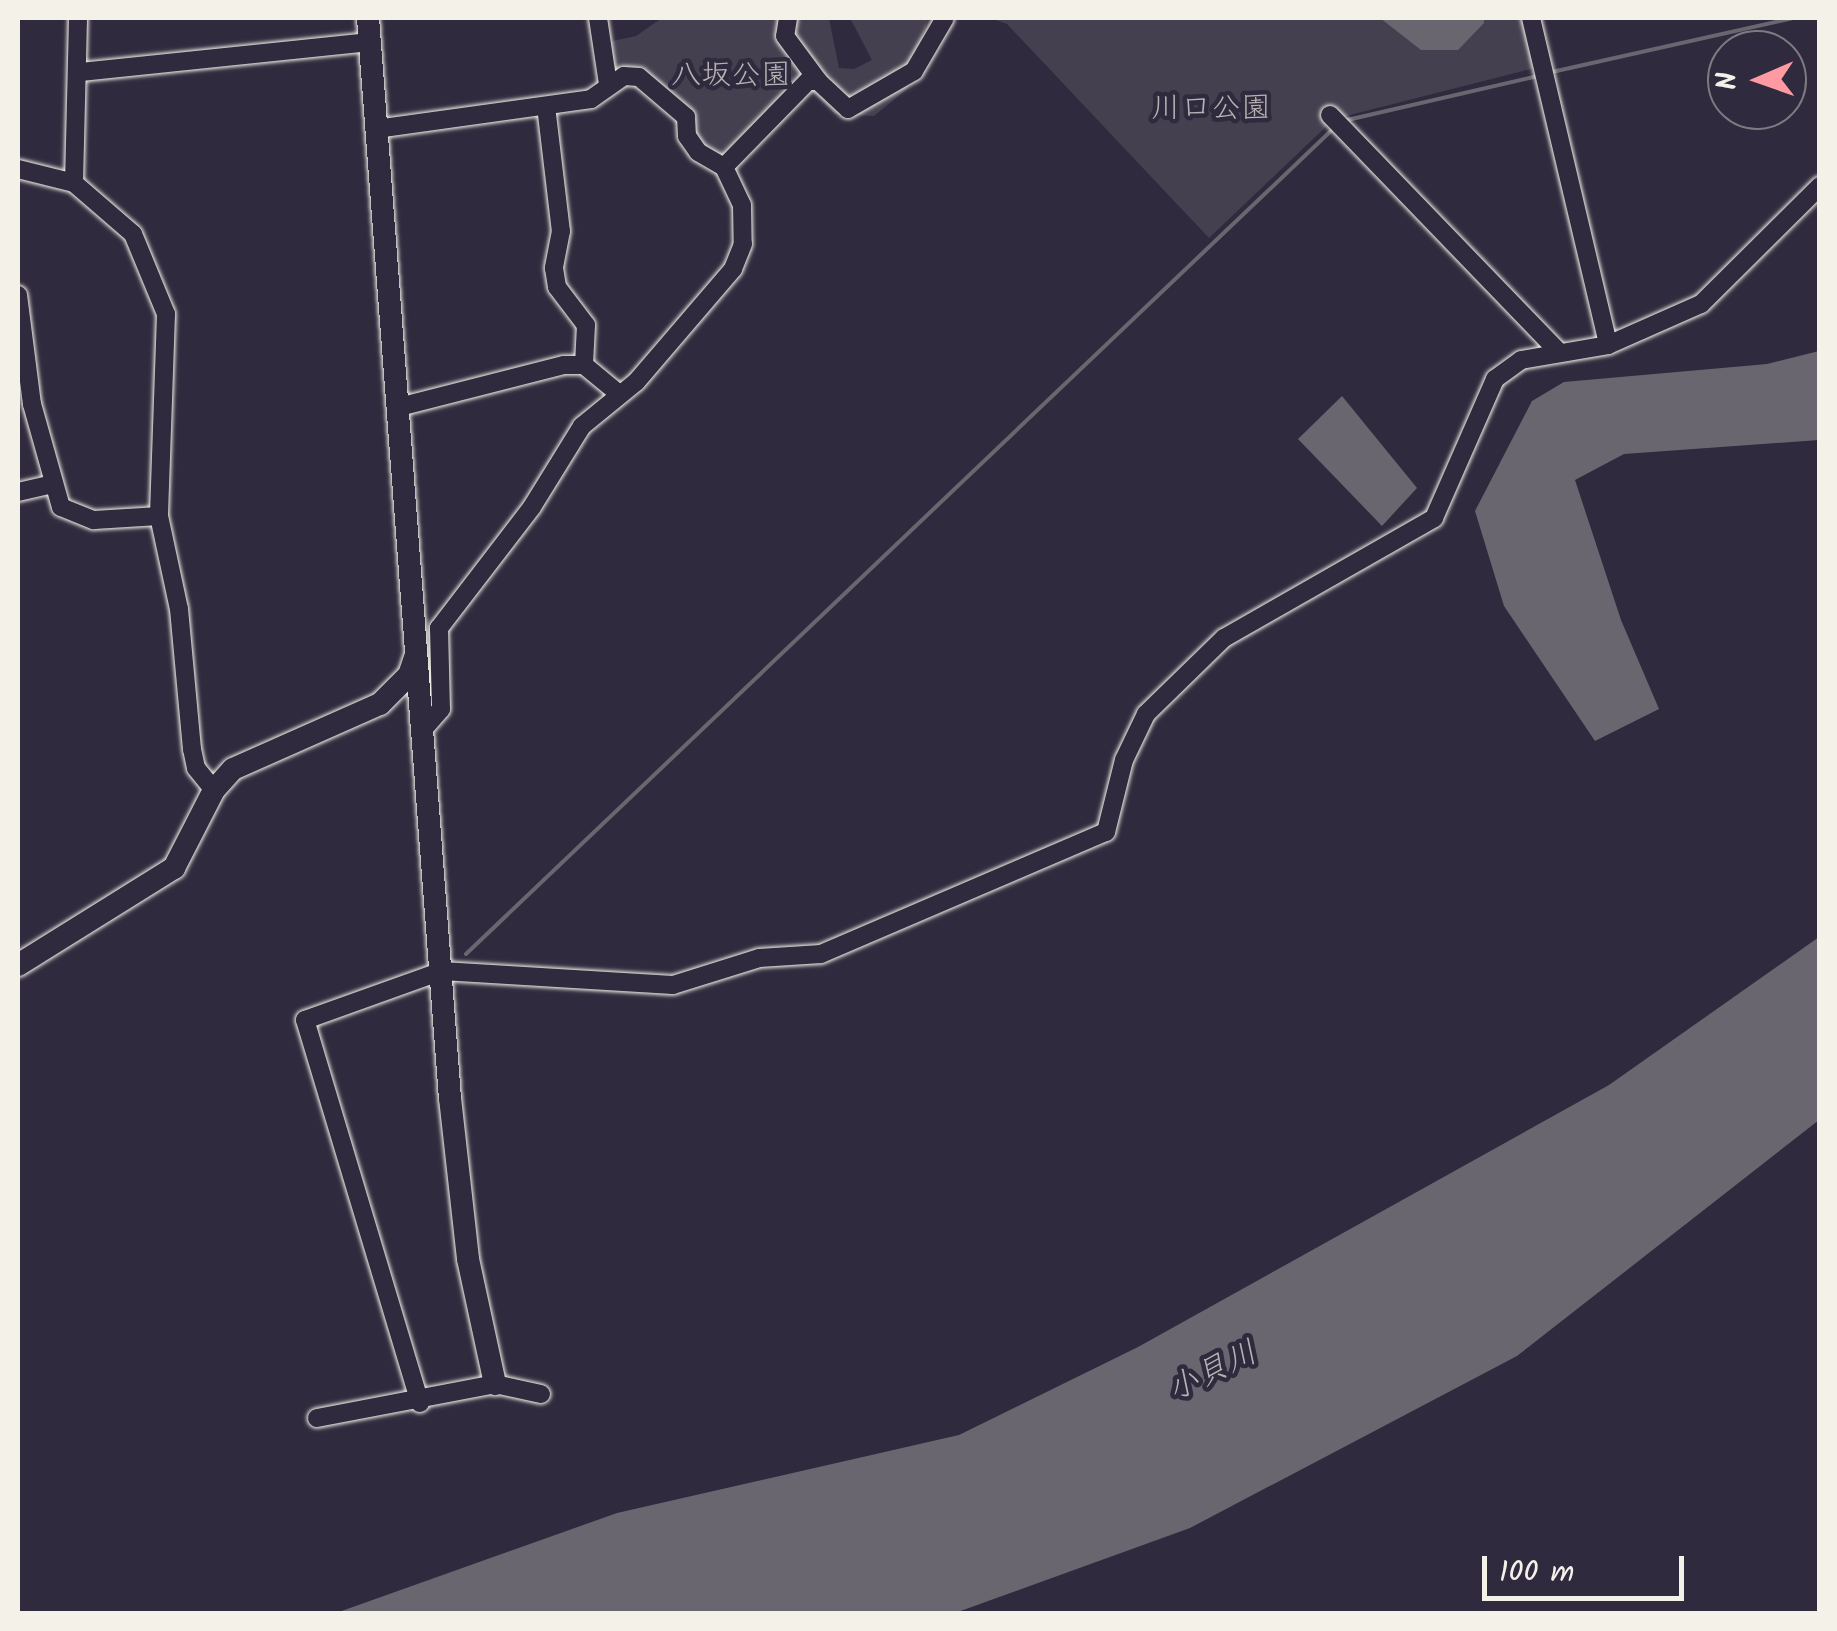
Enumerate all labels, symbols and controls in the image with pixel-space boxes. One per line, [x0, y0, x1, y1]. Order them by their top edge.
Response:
north arrow [1707, 30, 1807, 130]
park label: 八坂公園 [671, 58, 791, 94]
text: N [1706, 71, 1751, 91]
park label: 川口公園 [1151, 91, 1271, 127]
water label: 小貝川 [1161, 1335, 1265, 1411]
scale bar [1487, 1536, 1690, 1598]
text: 100 m [1499, 1549, 1574, 1597]

